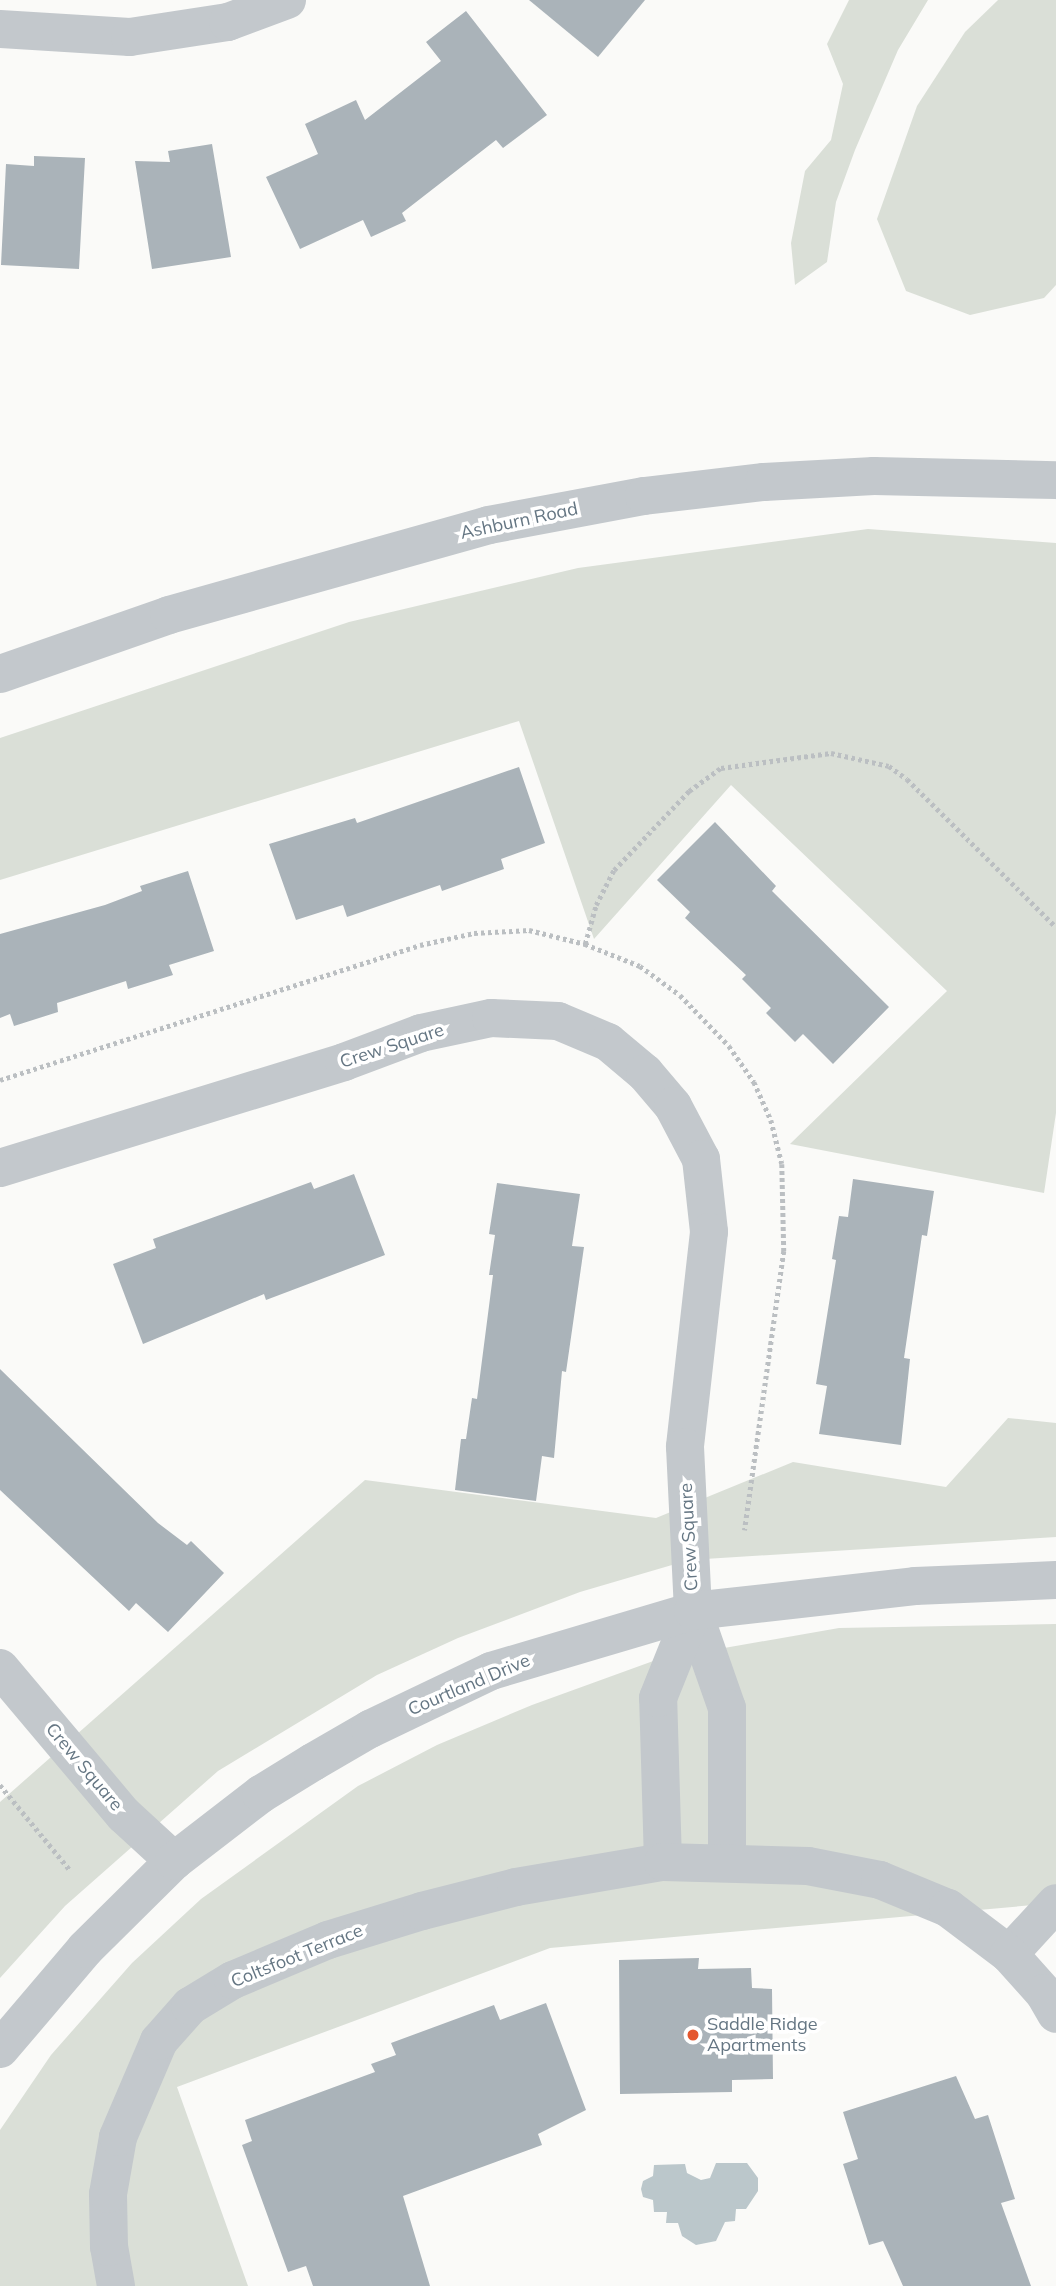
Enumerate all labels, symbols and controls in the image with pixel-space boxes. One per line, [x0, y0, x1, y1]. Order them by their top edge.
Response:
street label: Ashburn Road [458, 498, 580, 544]
street label: Crew Square [337, 1019, 447, 1073]
street label: Crew Square [675, 1482, 703, 1592]
street label: Courtland Drive [405, 1650, 533, 1720]
street label: Crew Square [41, 1719, 127, 1815]
street label: Coltsfoot Terrace [228, 1920, 366, 1992]
place label: Saddle Ridge Apartments [707, 2014, 818, 2056]
marker: Saddle Ridge Apartments [685, 2027, 701, 2043]

